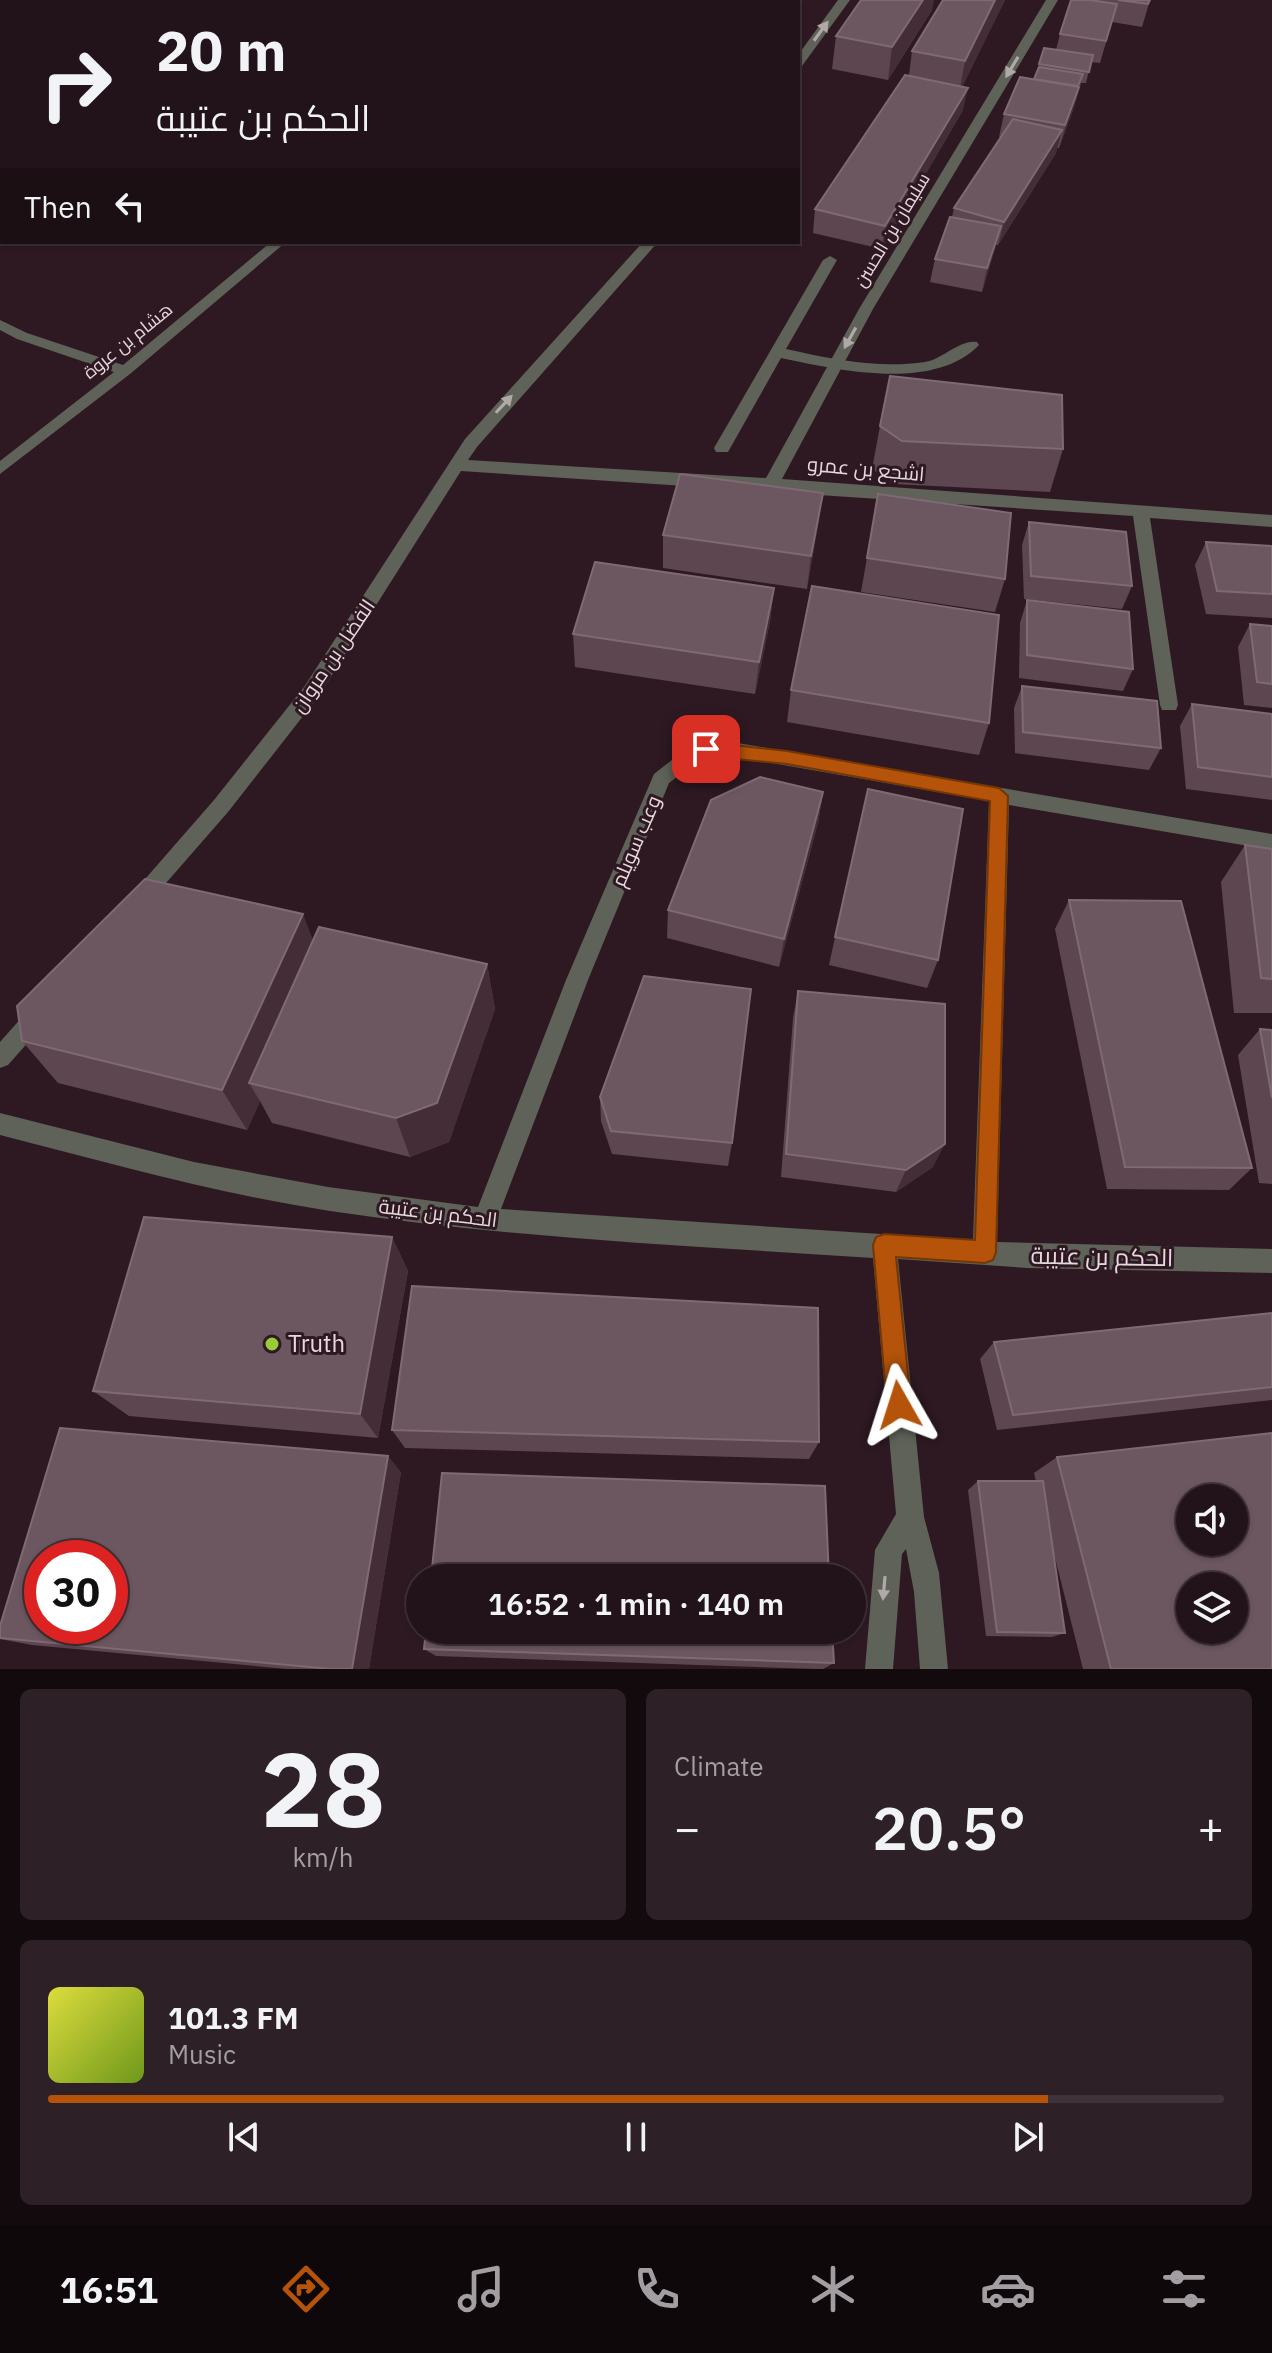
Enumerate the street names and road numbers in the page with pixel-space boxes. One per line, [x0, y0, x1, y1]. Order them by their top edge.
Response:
street label: سليمان بن الحسن [848, 168, 935, 291]
street label: هشام بن عروة [78, 297, 178, 385]
street label: اشجع بن عمرو [806, 450, 926, 488]
street label: الفضل بن مروان [285, 593, 381, 718]
street label: وعب سويلم [604, 791, 668, 891]
street label: الحكم بن عتيبة [377, 1192, 499, 1234]
street label: الحكم بن عتيبة [1030, 1239, 1174, 1274]

